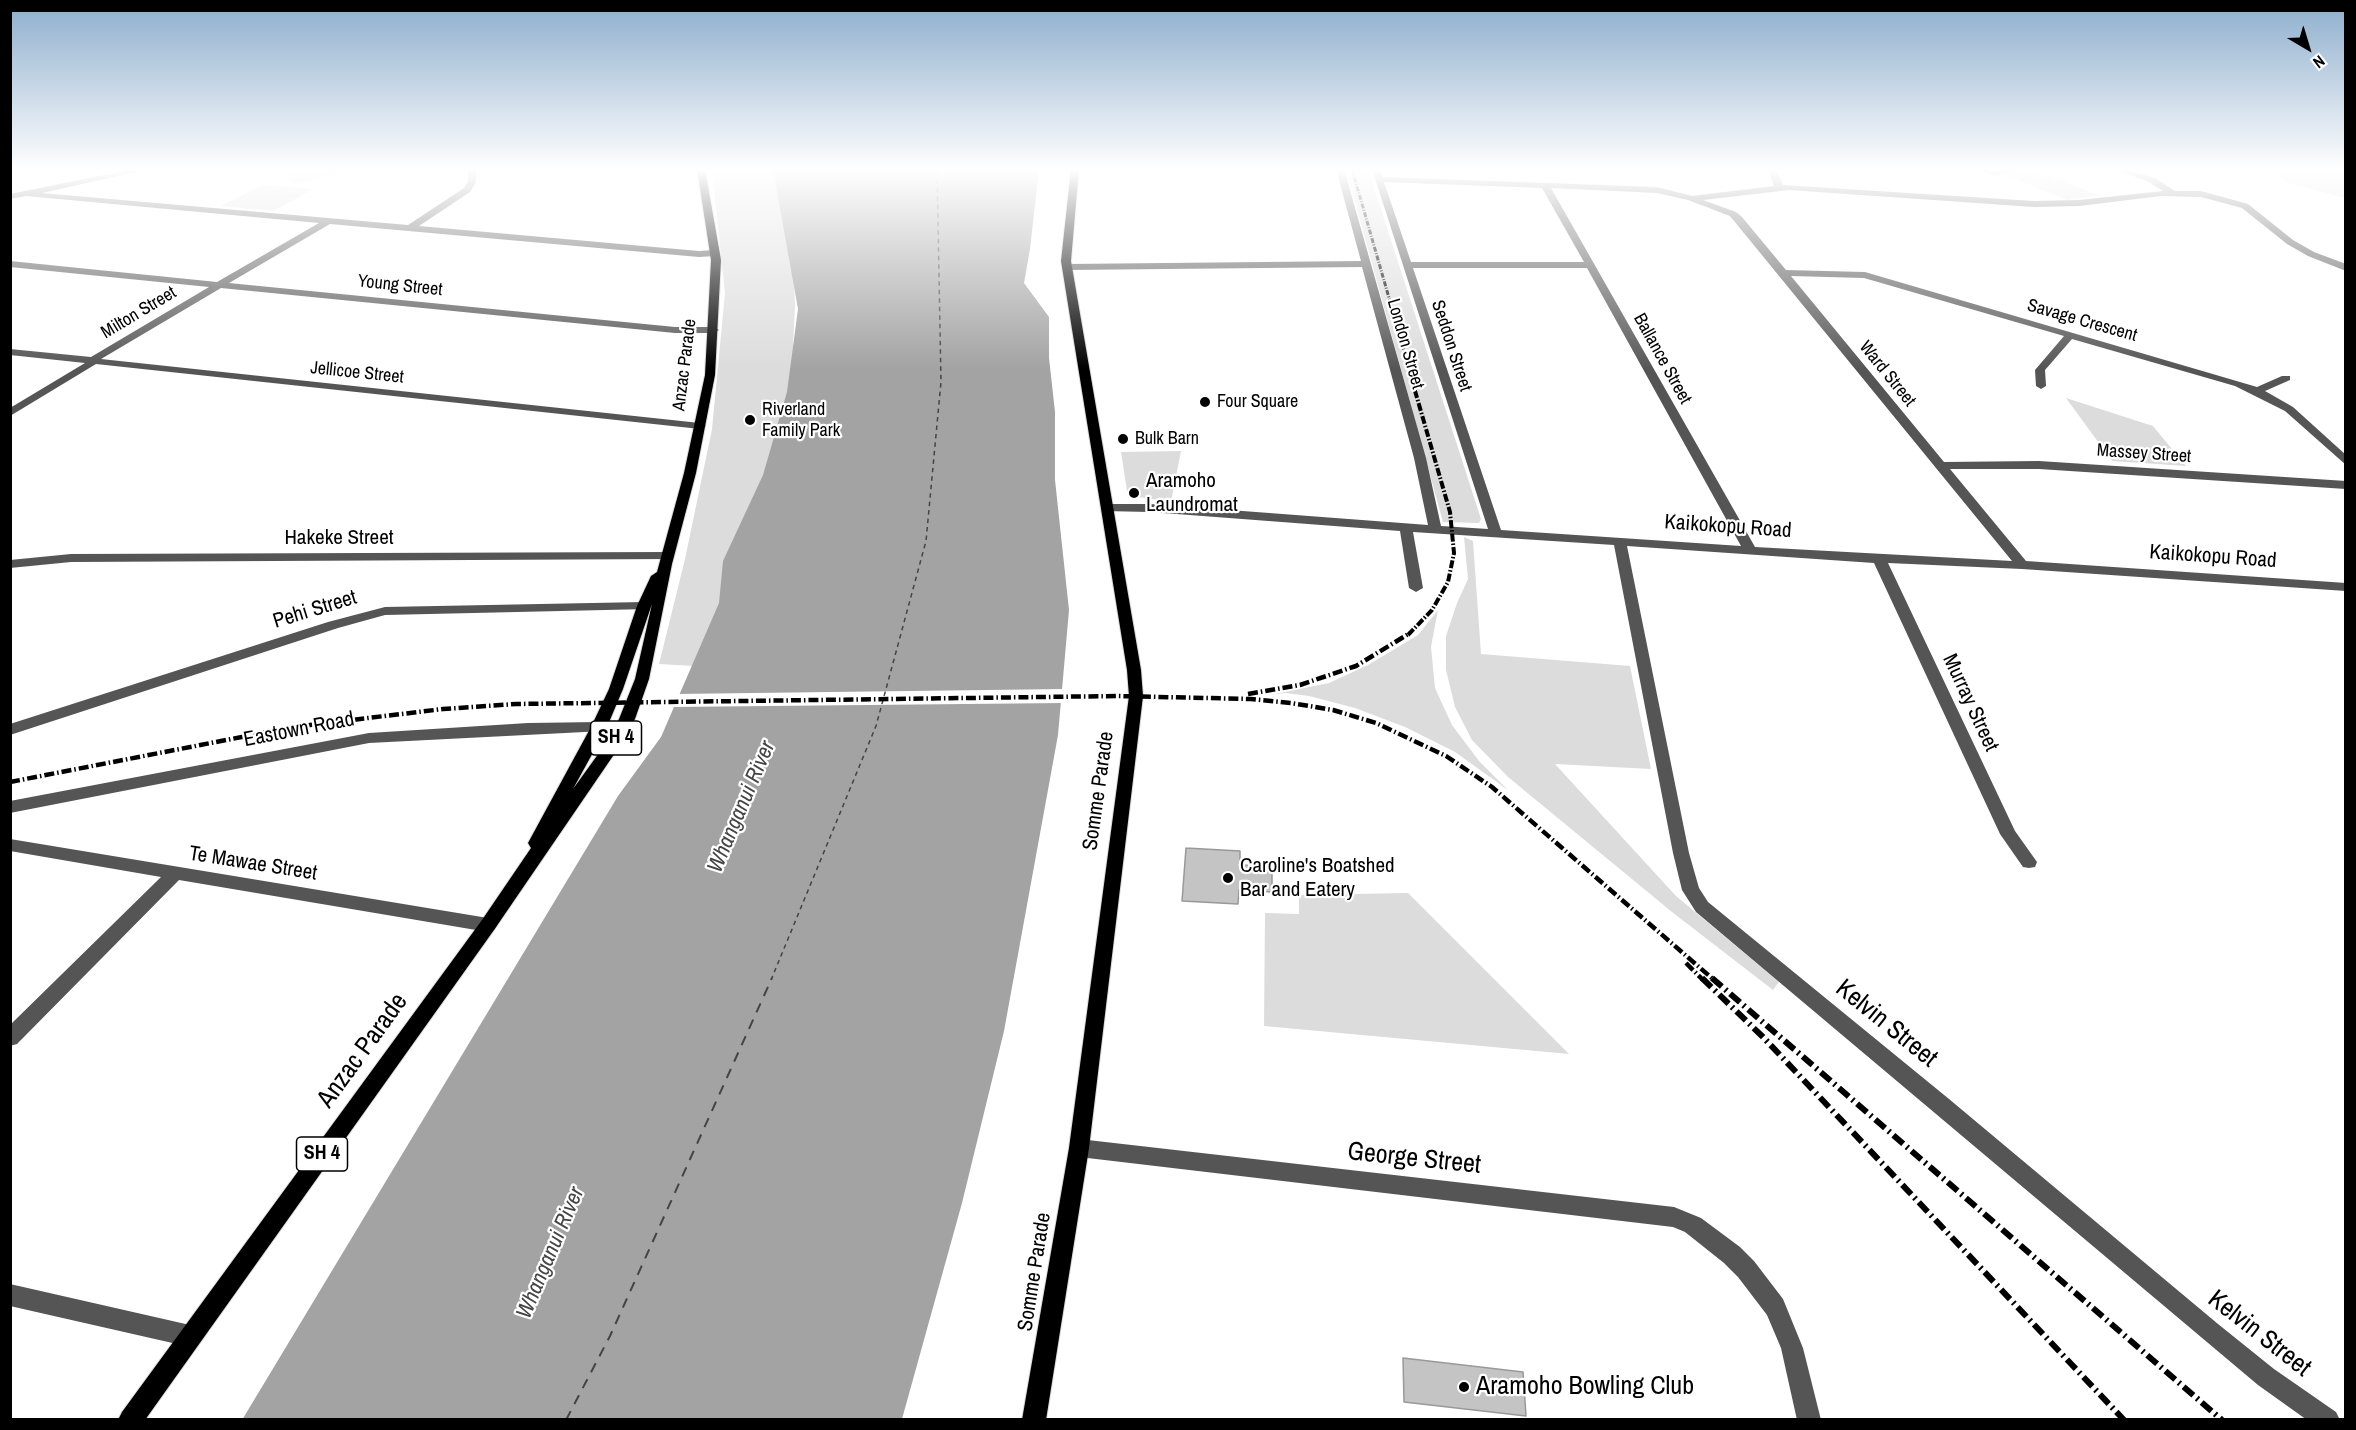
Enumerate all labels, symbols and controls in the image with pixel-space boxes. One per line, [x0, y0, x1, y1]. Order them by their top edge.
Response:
north arrow [2278, 18, 2338, 78]
text: N [2309, 51, 2330, 74]
street label: Young Street [357, 271, 443, 301]
street label: Milton Street [98, 282, 180, 344]
street label: Savage Crescent [2025, 295, 2139, 347]
street label: London Street [1382, 296, 1428, 392]
street label: Seddon Street [1426, 298, 1476, 394]
street label: Ballance Street [1628, 310, 1696, 408]
street label: Anzac Parade [669, 318, 701, 412]
street label: Ward Street [1854, 337, 1920, 411]
street label: Jellicoe Street [309, 357, 405, 389]
place label: Four Square [1217, 391, 1298, 413]
marker: Four Square [1198, 395, 1212, 409]
place label: Riverland Family Park [762, 399, 840, 442]
marker: Riverland Family Park [743, 413, 757, 427]
place label: Bulk Barn [1135, 428, 1199, 450]
marker: Bulk Barn [1116, 432, 1130, 446]
street label: Massey Street [2096, 440, 2192, 468]
place label: Aramoho Laundromat [1146, 468, 1238, 518]
marker: Aramoho Laundromat [1127, 486, 1141, 500]
street label: Kaikokopu Road [1664, 510, 1792, 544]
street label: Hakeke Street [284, 525, 394, 551]
street label: Kaikokopu Road [2149, 540, 2277, 574]
street label: Pehi Street [270, 585, 360, 635]
street label: Murray Street [1937, 650, 2003, 756]
street label: Eastown Road [242, 707, 356, 753]
road number: SH 4 [590, 721, 642, 755]
street label: Somme Parade [1078, 730, 1120, 852]
water label: Whanganui River [702, 737, 782, 877]
street label: Te Mawae Street [187, 841, 319, 887]
place label: Caroline's Boatshed Bar and Eatery [1240, 853, 1395, 903]
marker: Caroline's Boatshed Bar and Eatery [1221, 871, 1235, 885]
street label: Kelvin Street [1829, 973, 1943, 1075]
street label: Anzac Parade [311, 988, 415, 1114]
street label: George Street [1346, 1136, 1482, 1182]
road number: SH 4 [296, 1137, 348, 1171]
water label: Whanganui River [511, 1183, 591, 1323]
street label: Somme Parade [1013, 1211, 1057, 1333]
street label: Kelvin Street [2201, 1284, 2317, 1384]
place label: Aramoho Bowling Club [1476, 1371, 1694, 1403]
marker: Aramoho Bowling Club [1457, 1380, 1471, 1394]

